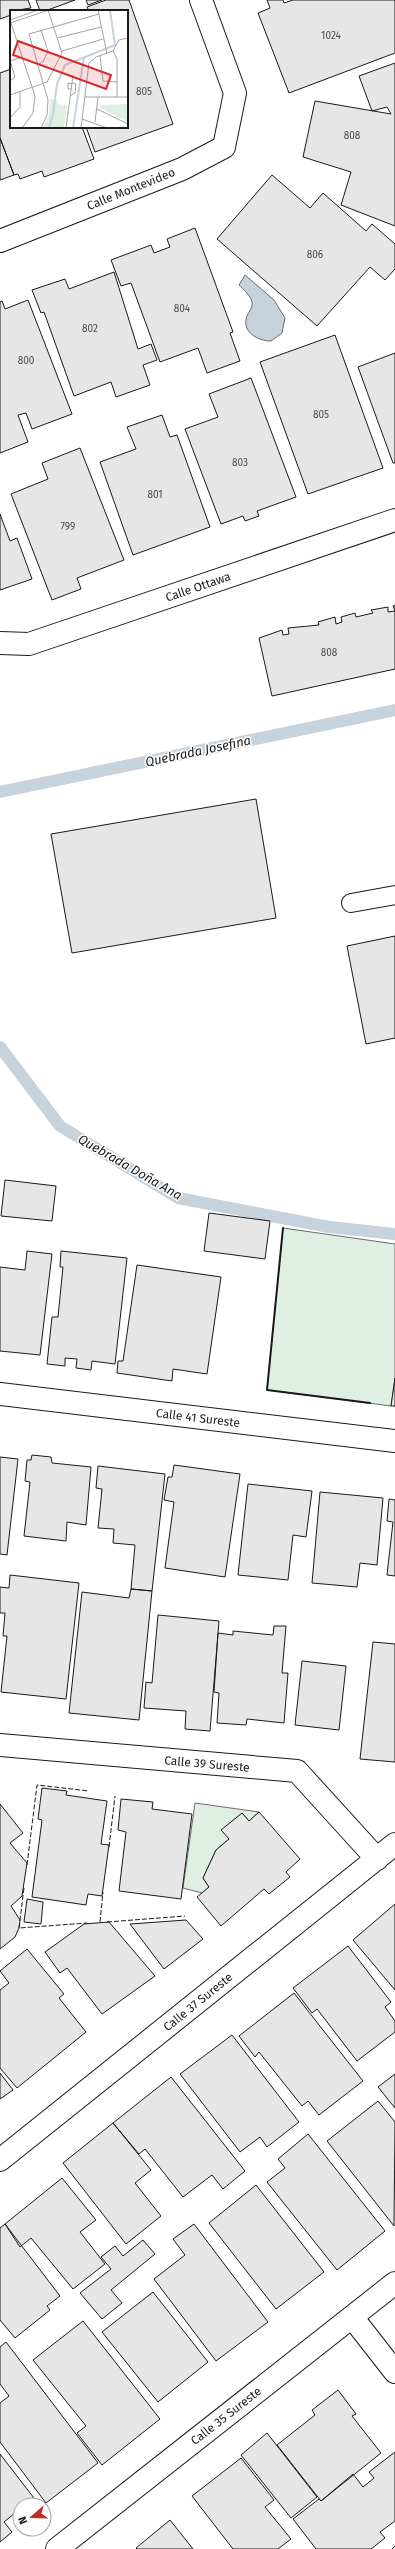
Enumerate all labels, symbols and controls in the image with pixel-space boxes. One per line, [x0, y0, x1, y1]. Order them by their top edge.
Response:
inset map [10, 10, 128, 128]
house number: 1024 [321, 30, 342, 42]
house number: 805 [136, 86, 152, 98]
house number: 808 [344, 130, 361, 142]
street label: Calle Montevideo [85, 165, 177, 213]
house number: 806 [307, 249, 323, 261]
house number: 804 [174, 303, 191, 315]
house number: 802 [82, 323, 98, 335]
house number: 800 [18, 355, 35, 367]
house number: 805 [313, 409, 329, 421]
house number: 803 [232, 457, 248, 469]
house number: 801 [147, 489, 163, 501]
house number: 799 [61, 521, 75, 533]
street label: Calle Ottawa [164, 569, 232, 605]
house number: 808 [321, 647, 338, 659]
water label: Quebrada Josefina [144, 732, 252, 770]
water label: Quebrada Doña Ana [75, 1131, 185, 1203]
street label: Calle 41 Sureste [155, 1406, 241, 1430]
street label: Calle 39 Sureste [164, 1753, 250, 1775]
street label: Calle 37 Sureste [161, 1970, 235, 2034]
street label: Calle 35 Sureste [188, 2384, 264, 2448]
north arrow [12, 2497, 52, 2537]
text: N [16, 2515, 30, 2526]

